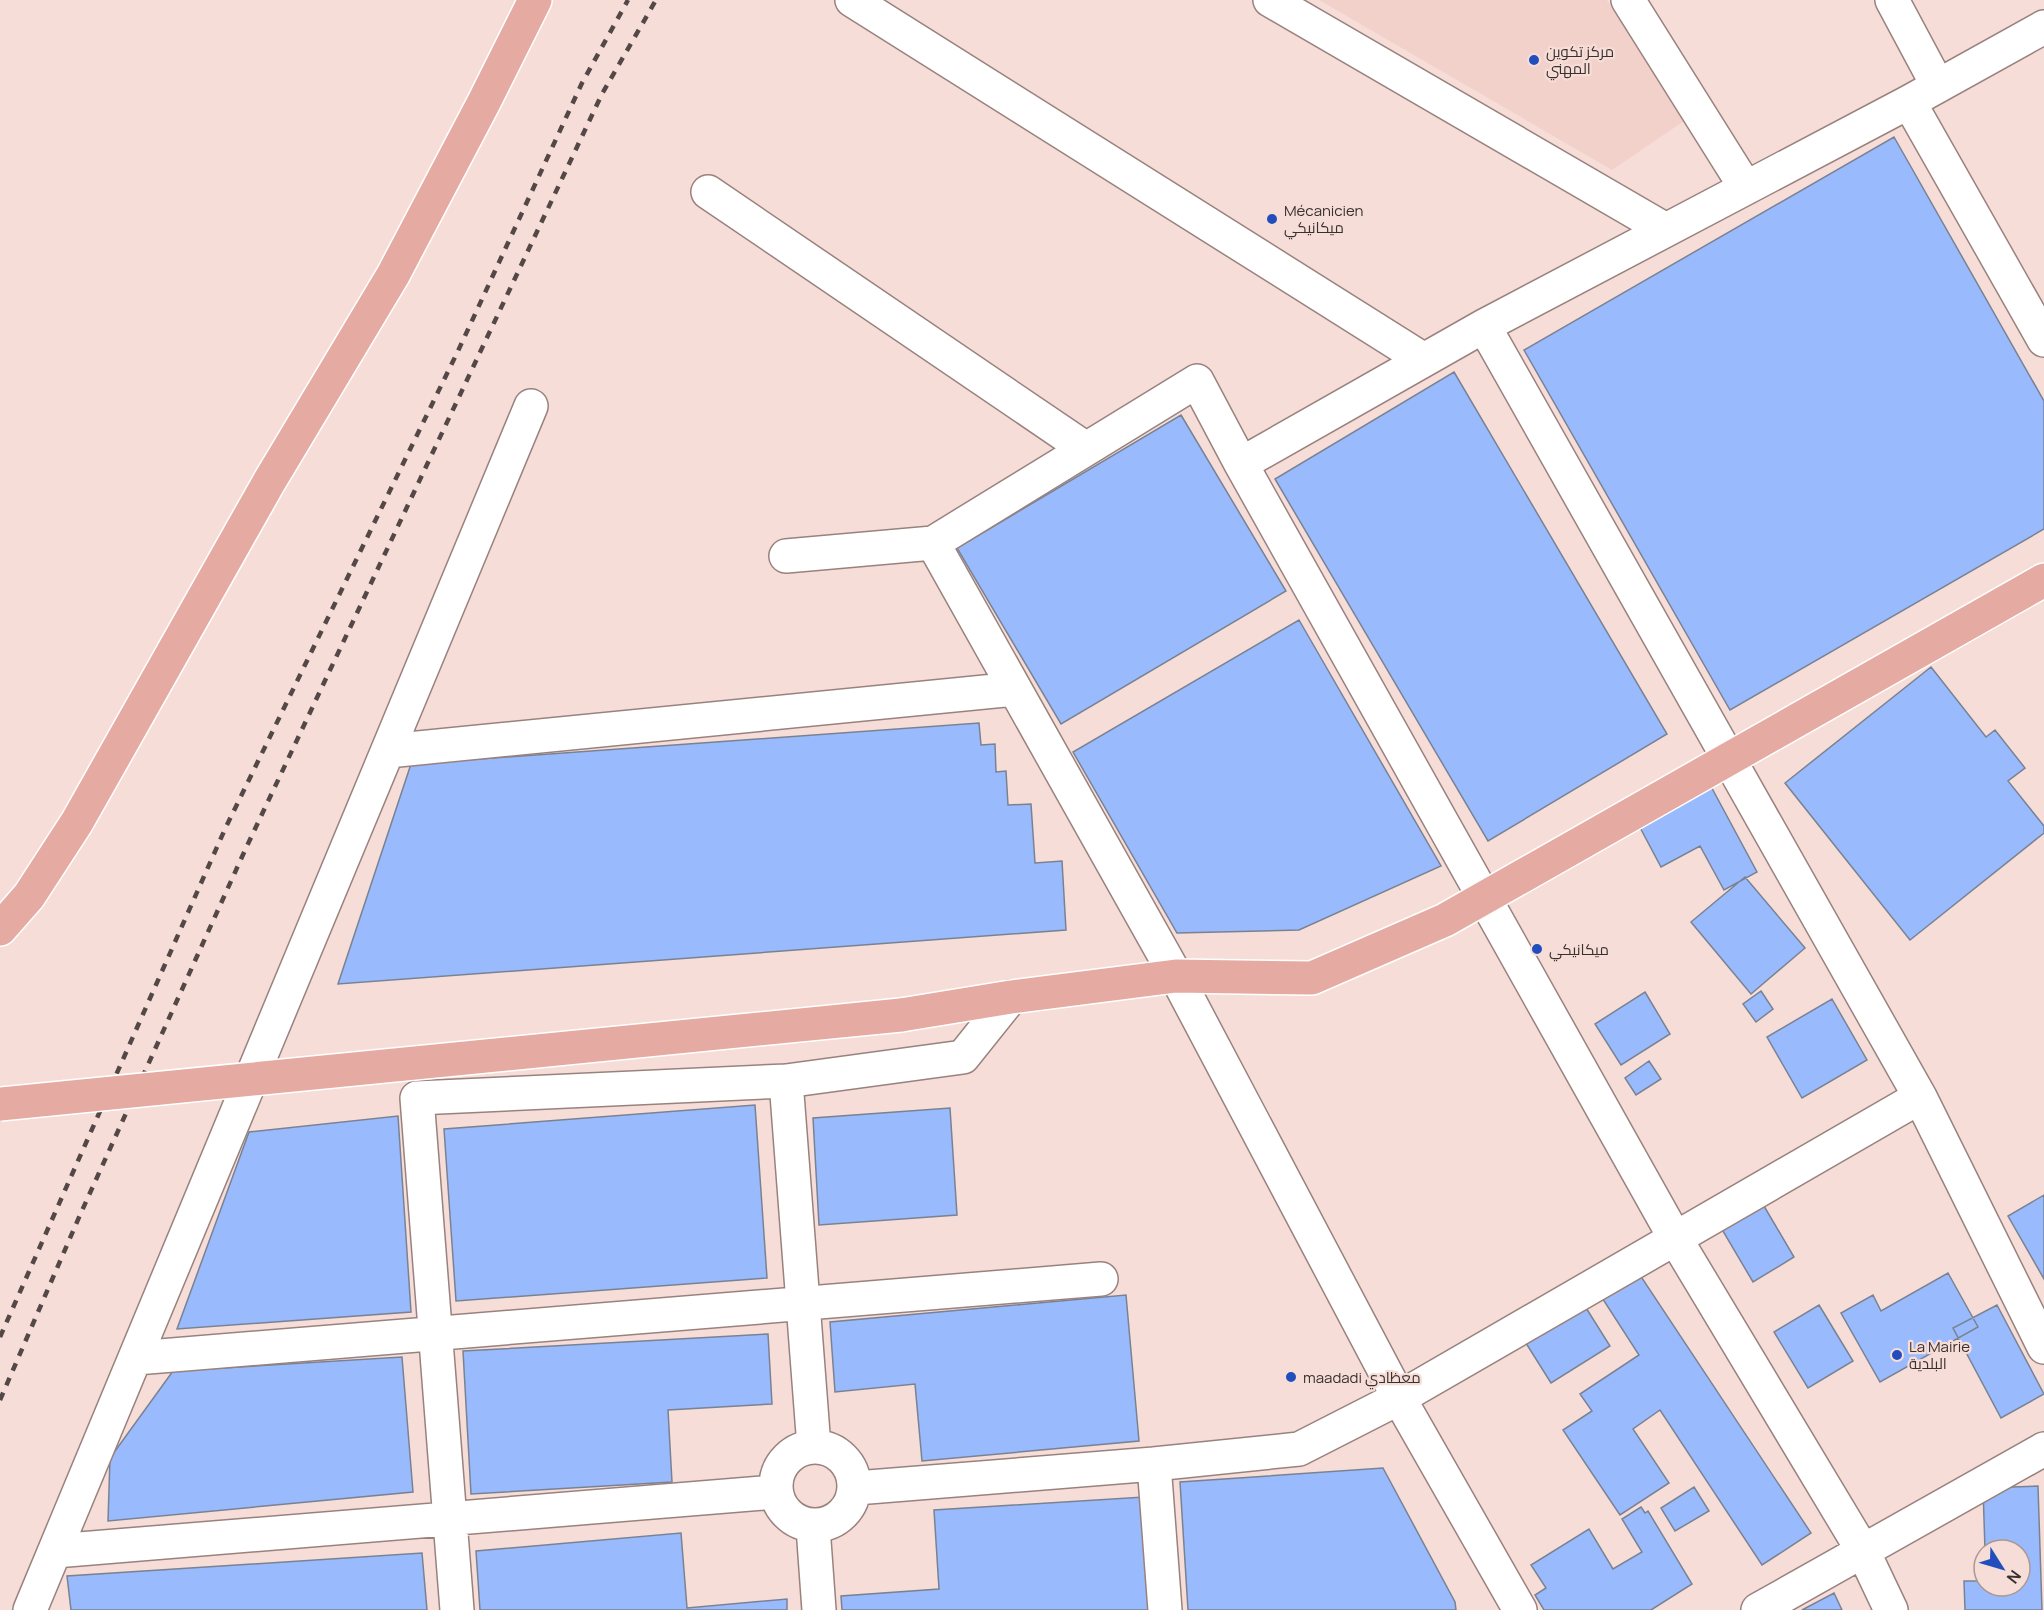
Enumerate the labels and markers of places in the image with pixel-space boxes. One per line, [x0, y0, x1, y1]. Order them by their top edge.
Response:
place label: مركز تكوين المهني [1546, 41, 1614, 81]
marker: مركز تكوين المهني [1527, 53, 1541, 67]
place label: Mécanicien ميكانيكي [1284, 200, 1363, 240]
marker: Mécanicien ميكانيكي [1265, 212, 1279, 226]
place label: ميكانيكي [1549, 939, 1609, 962]
marker: ميكانيكي [1530, 942, 1544, 956]
place label: La Mairie البلدية [1909, 1336, 1970, 1374]
marker: La Mairie البلدية [1890, 1348, 1904, 1362]
place label: maadadi معظادي [1303, 1367, 1421, 1390]
marker: maadadi معظادي [1284, 1370, 1298, 1384]

